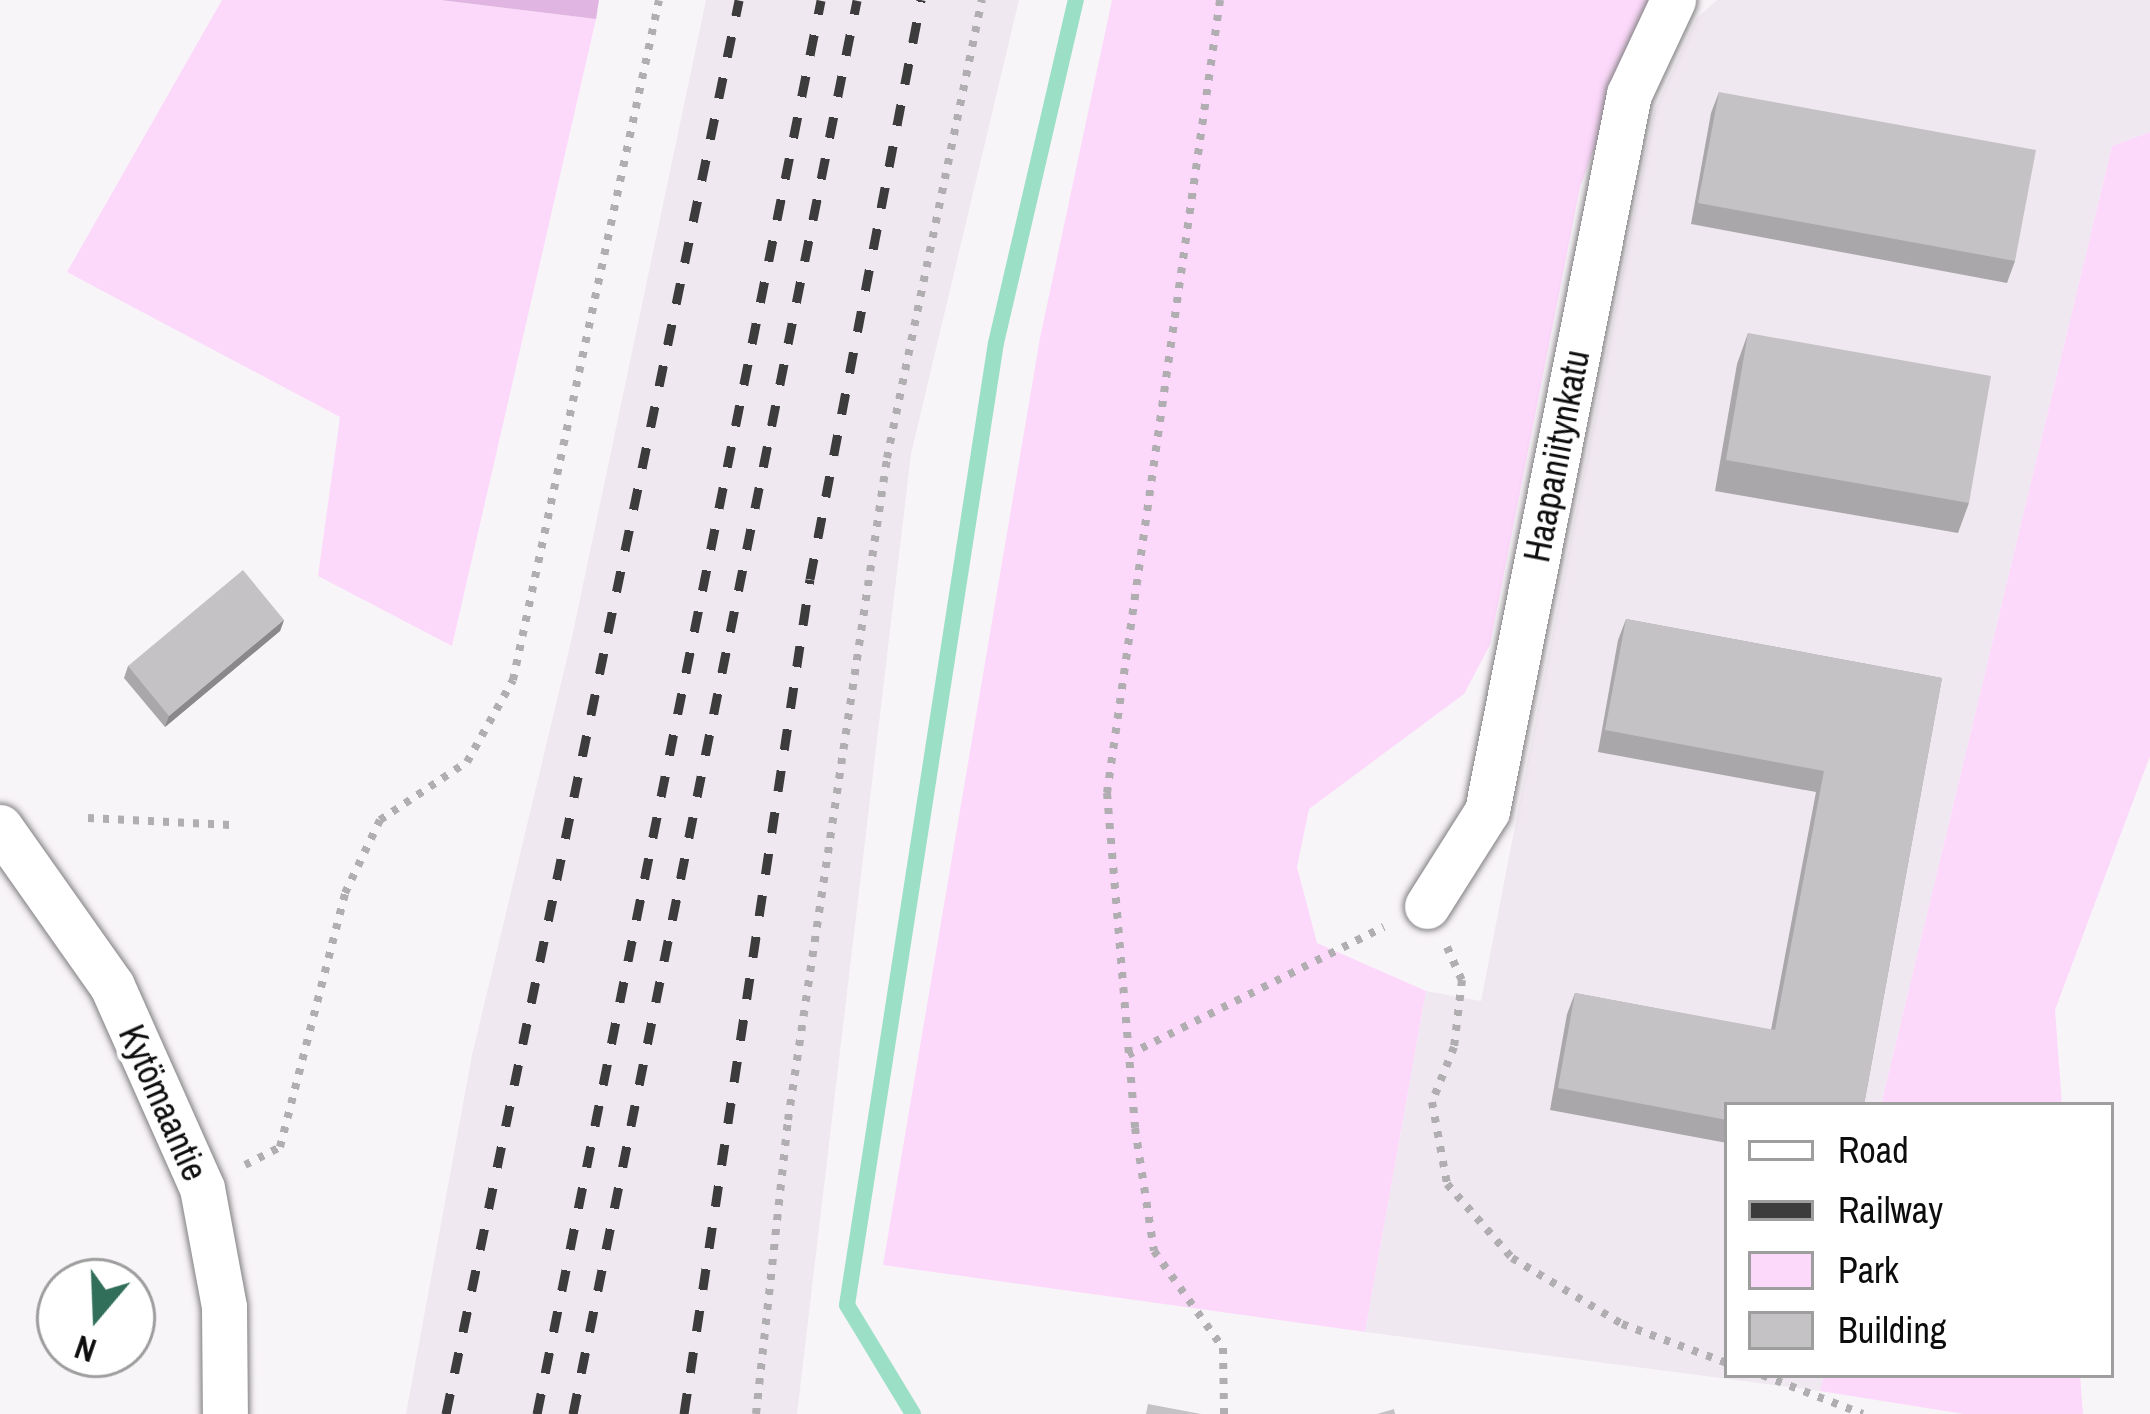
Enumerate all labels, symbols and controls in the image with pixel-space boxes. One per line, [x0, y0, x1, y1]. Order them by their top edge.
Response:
street label: Haapaniitynkatu [1515, 346, 1599, 566]
street label: Kytömaantie [110, 1019, 216, 1187]
legend [1724, 1102, 2114, 1378]
text: Road [1838, 1126, 1909, 1174]
text: Railway [1838, 1186, 1943, 1234]
text: Park [1838, 1246, 1899, 1294]
north arrow [36, 1258, 156, 1378]
text: Building [1838, 1306, 1946, 1354]
text: N [69, 1325, 102, 1373]

